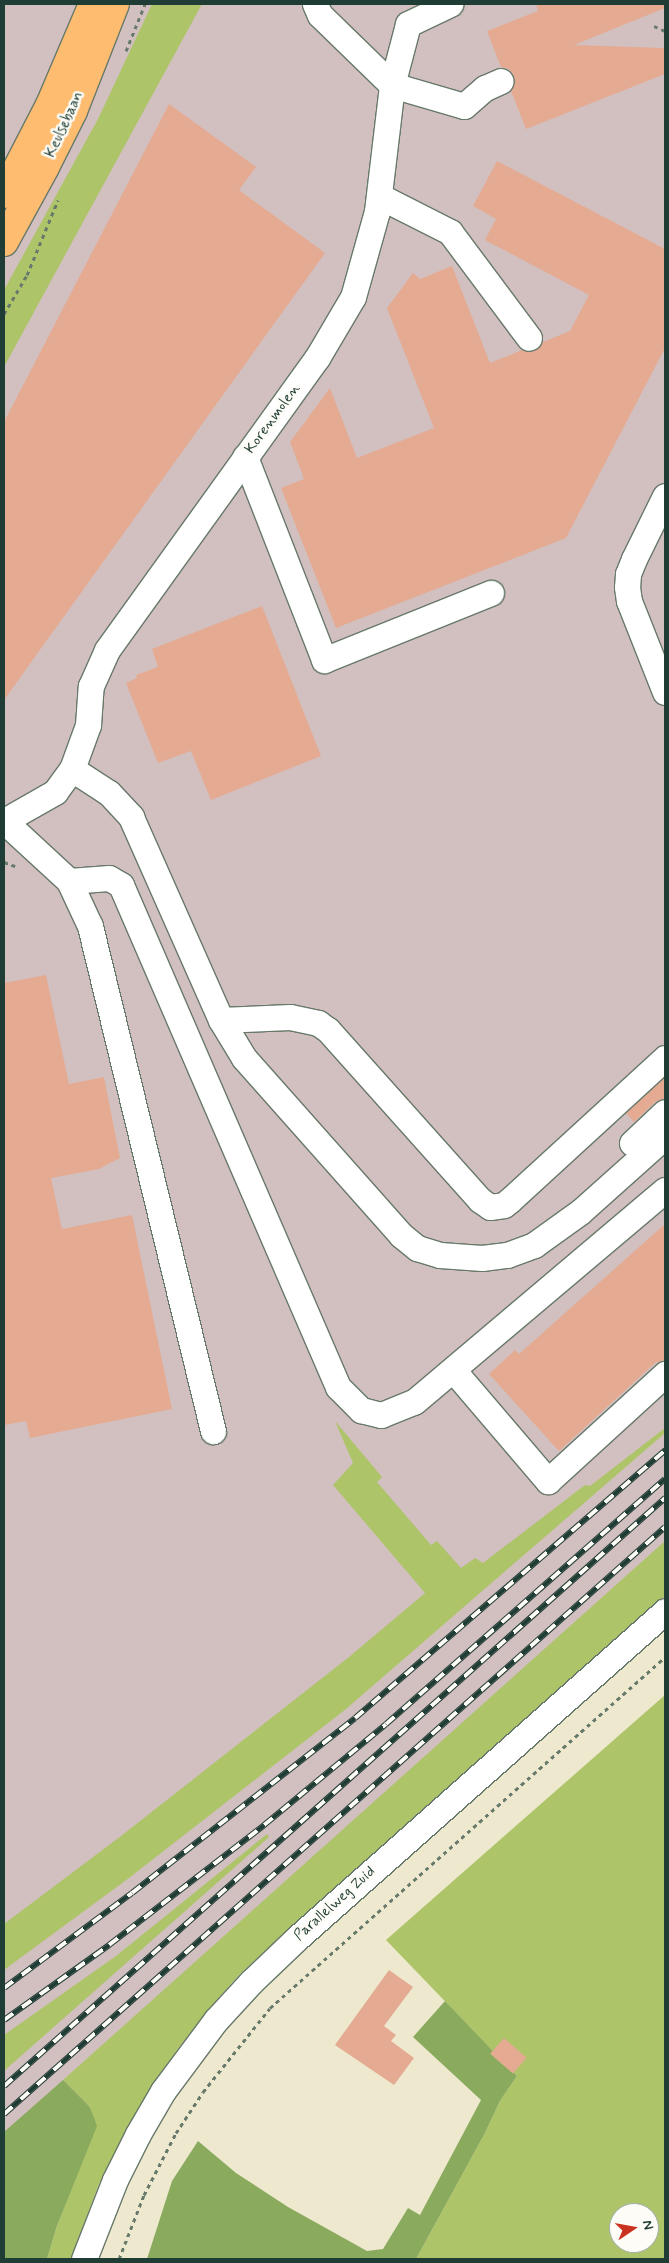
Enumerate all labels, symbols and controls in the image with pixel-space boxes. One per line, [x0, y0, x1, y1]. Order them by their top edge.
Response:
street label: Keulsebaan [42, 89, 88, 161]
street label: Korenmolen [242, 380, 304, 458]
street label: Parallelweg Zuid [290, 1862, 380, 1946]
north arrow [609, 2203, 659, 2253]
text: N [638, 2219, 657, 2232]

